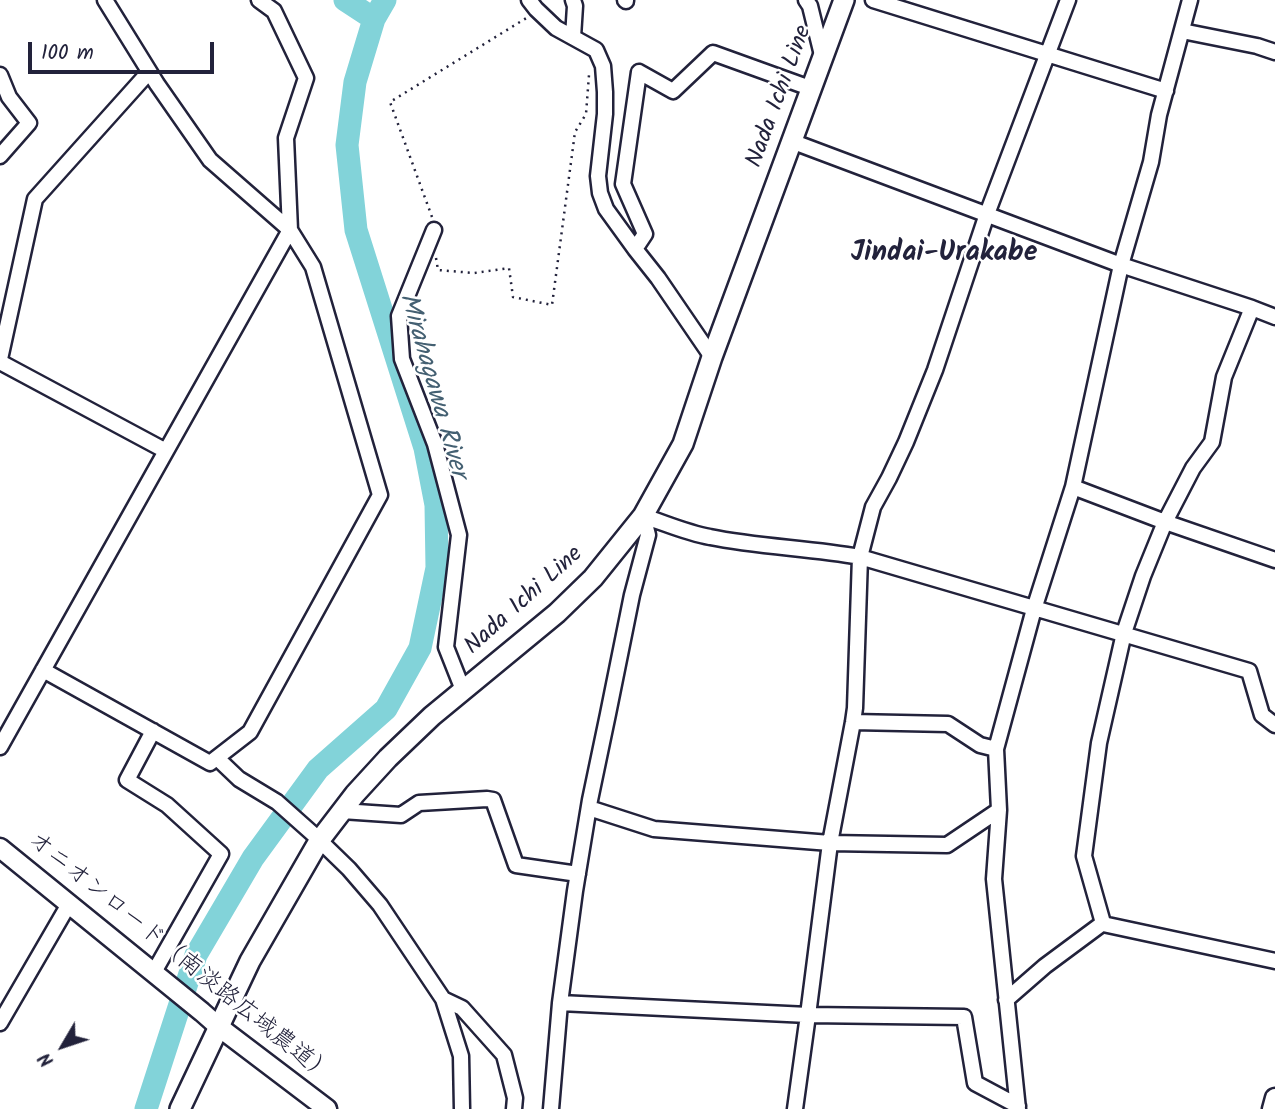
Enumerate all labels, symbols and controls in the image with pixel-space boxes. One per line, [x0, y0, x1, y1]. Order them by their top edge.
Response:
street label: Nada Ichi Line [742, 22, 820, 172]
scale bar [32, 28, 217, 72]
text: 100 m [41, 37, 94, 70]
district label: Jindai-Urakabe [851, 238, 1037, 272]
water label: Mirahagawa River [390, 290, 472, 482]
street label: Nada Ichi Line [460, 541, 590, 663]
street label: オニオンロード（南淡路広域農道） [21, 827, 337, 1091]
north arrow [28, 1011, 98, 1081]
text: N [31, 1045, 62, 1073]

